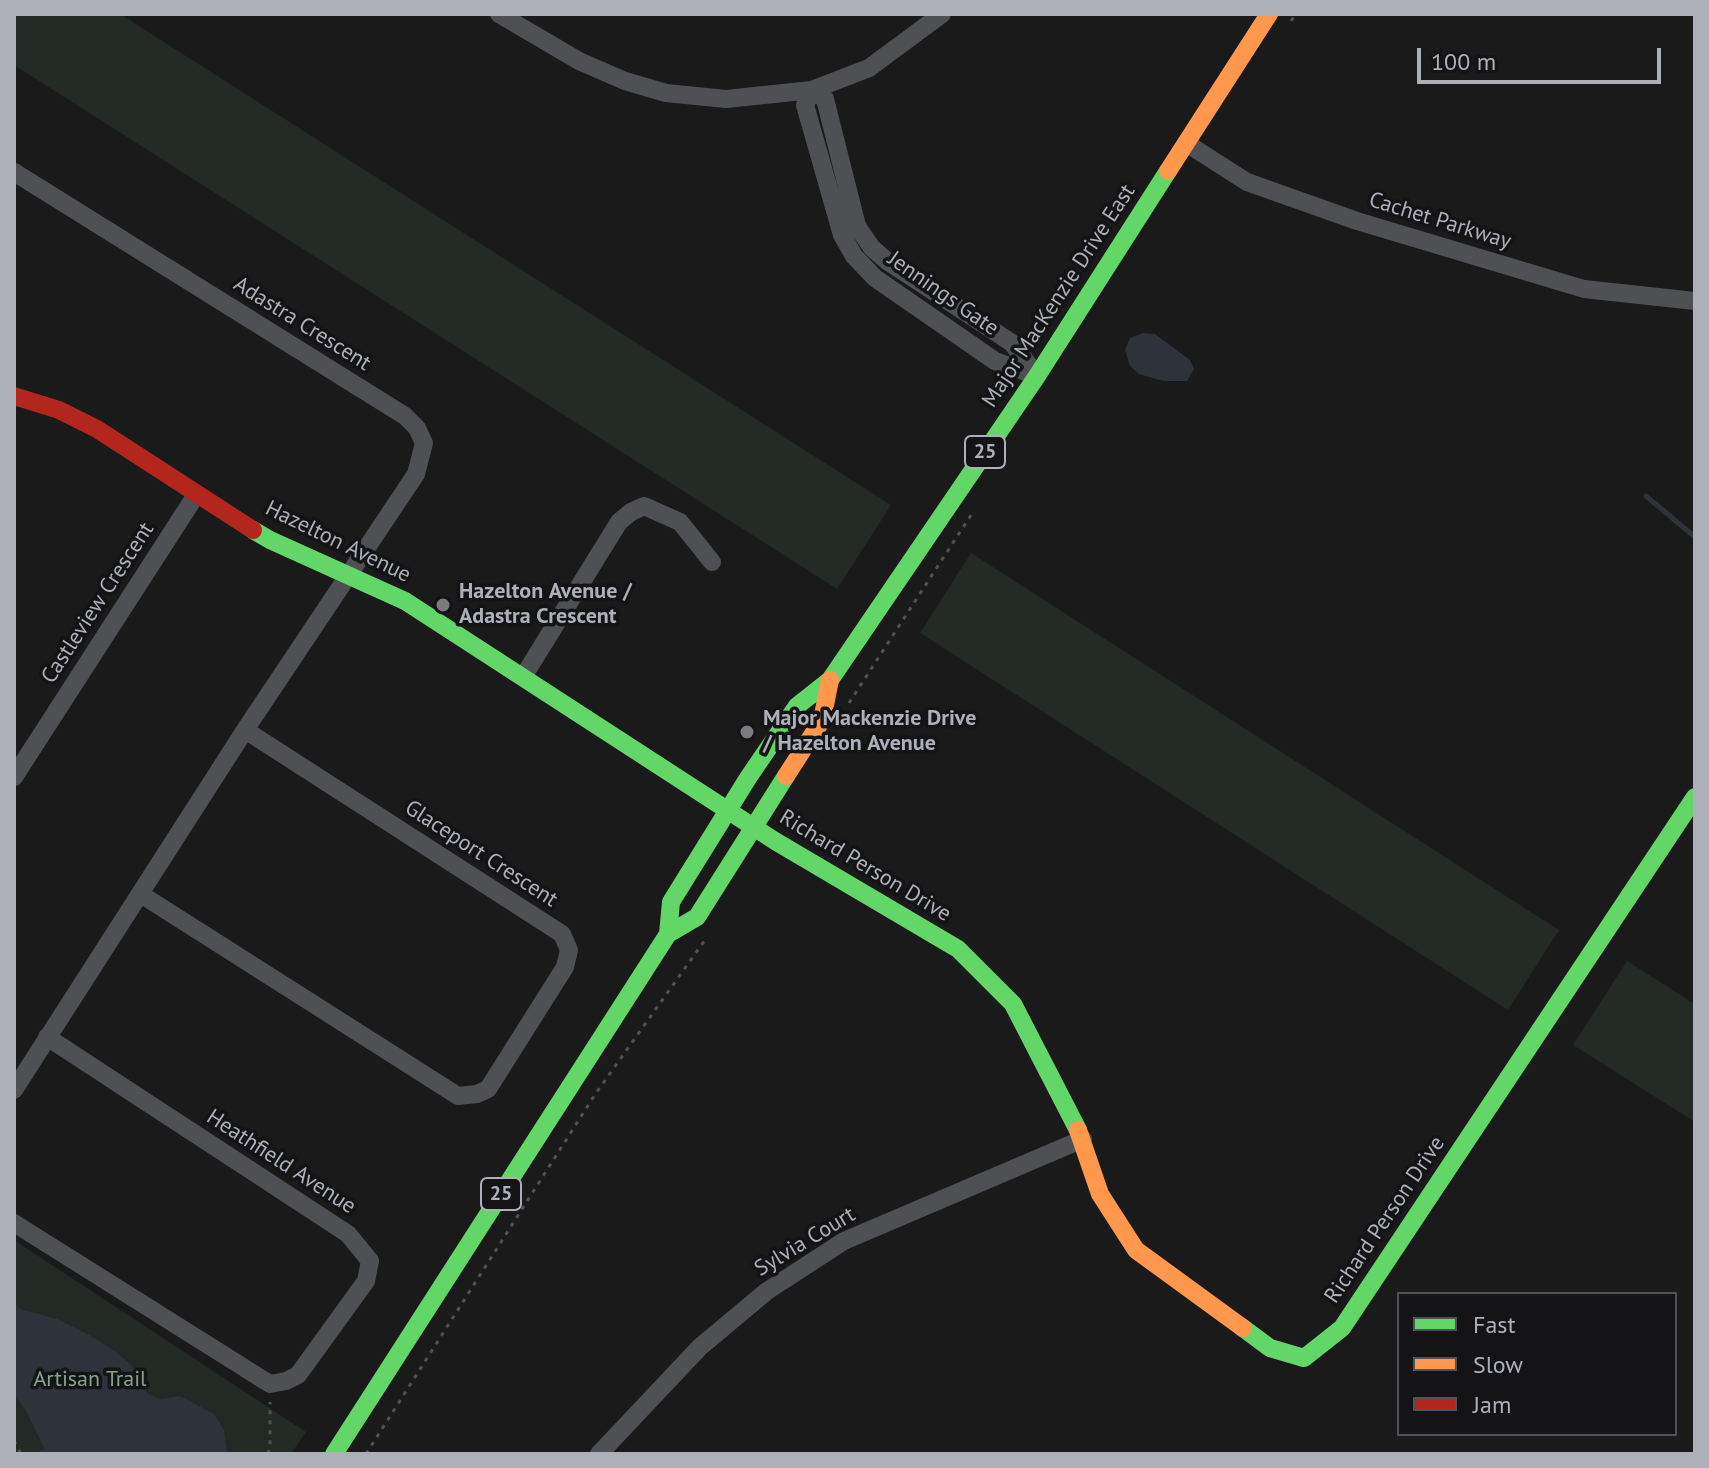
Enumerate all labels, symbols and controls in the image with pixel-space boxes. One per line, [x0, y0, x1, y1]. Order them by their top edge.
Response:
scale bar [1421, 32, 1665, 82]
text: 100 m [1431, 46, 1496, 77]
street label: Major MacKenzie Drive East [977, 180, 1141, 412]
street label: Cachet Parkway [1366, 187, 1514, 255]
street label: Jennings Gate [882, 246, 1004, 342]
street label: Adastra Crescent [229, 271, 375, 377]
road number: 25 [965, 436, 1005, 468]
street label: Hazelton Avenue [261, 495, 415, 589]
street label: Castleview Crescent [36, 518, 160, 688]
place label: Hazelton Avenue / Adastra Crescent [459, 579, 632, 630]
marker: Hazelton Avenue / Adastra Crescent [434, 596, 452, 614]
place label: Major Mackenzie Drive / Hazelton Avenue [763, 706, 976, 758]
marker: Major Mackenzie Drive / Hazelton Avenue [738, 723, 756, 741]
street label: Glaceport Crescent [400, 795, 562, 913]
street label: Richard Person Drive [774, 804, 956, 928]
street label: Heathfield Avenue [202, 1104, 360, 1220]
street label: Richard Person Drive [1319, 1132, 1451, 1308]
road number: 25 [481, 1178, 521, 1210]
street label: Sylvia Court [750, 1202, 860, 1282]
legend [1397, 1292, 1677, 1436]
text: Fast [1473, 1309, 1516, 1340]
text: Slow [1473, 1349, 1523, 1380]
park label: Artisan Trail [33, 1367, 147, 1393]
text: Jam [1473, 1389, 1511, 1420]

